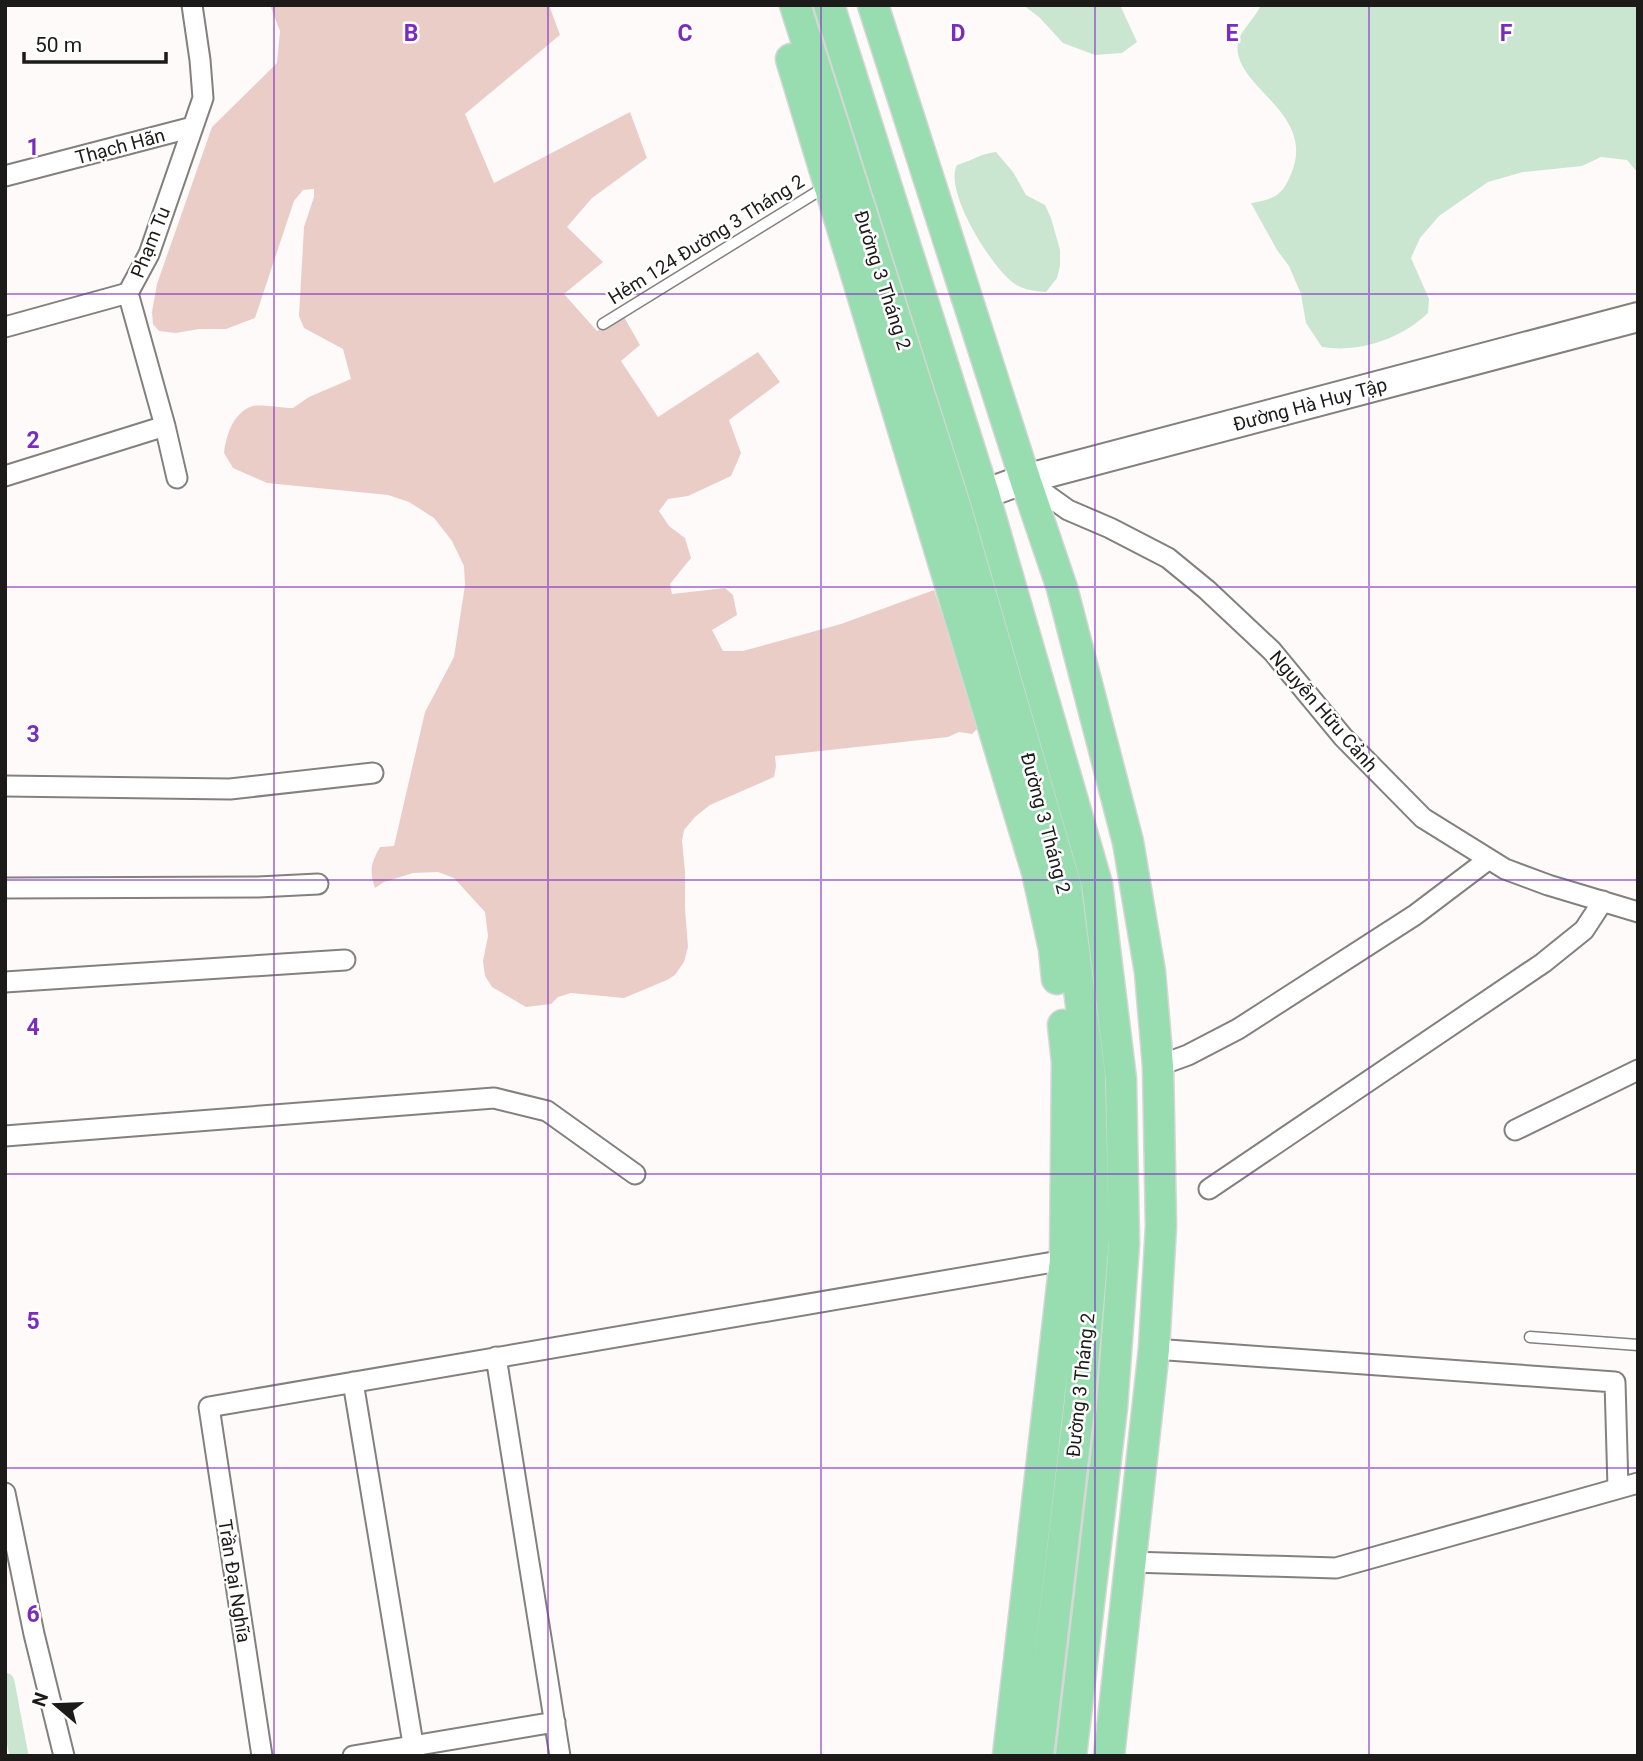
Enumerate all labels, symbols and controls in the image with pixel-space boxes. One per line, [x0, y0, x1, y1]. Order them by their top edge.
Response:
text: B [404, 20, 418, 47]
text: C [677, 20, 693, 47]
text: D [951, 20, 965, 47]
text: E [1226, 20, 1239, 47]
text: F [1500, 20, 1513, 47]
scale bar [24, 21, 166, 65]
text: 50 m [35, 33, 82, 57]
street label: Thạch Hãn [73, 124, 167, 169]
text: 1 [26, 134, 40, 161]
street label: Hẻm 124 Đường 3 Tháng 2 [604, 170, 808, 309]
street label: Phạm Tu [126, 203, 175, 281]
street label: Đường 3 Tháng 2 [849, 208, 916, 353]
street label: Đường Hà Huy Tập [1231, 373, 1390, 436]
text: 2 [26, 427, 40, 454]
street label: Nguyễn Hữu Cảnh [1265, 646, 1382, 777]
text: 3 [26, 721, 40, 748]
street label: Đường 3 Tháng 2 [1016, 750, 1075, 896]
text: 4 [26, 1014, 40, 1041]
text: 5 [26, 1308, 40, 1335]
street label: Đường 3 Tháng 2 [1061, 1312, 1100, 1458]
street label: Trần Đại Nghĩa [213, 1518, 256, 1644]
text: 6 [26, 1601, 40, 1628]
north arrow [21, 1670, 91, 1740]
text: N [27, 1690, 53, 1710]

